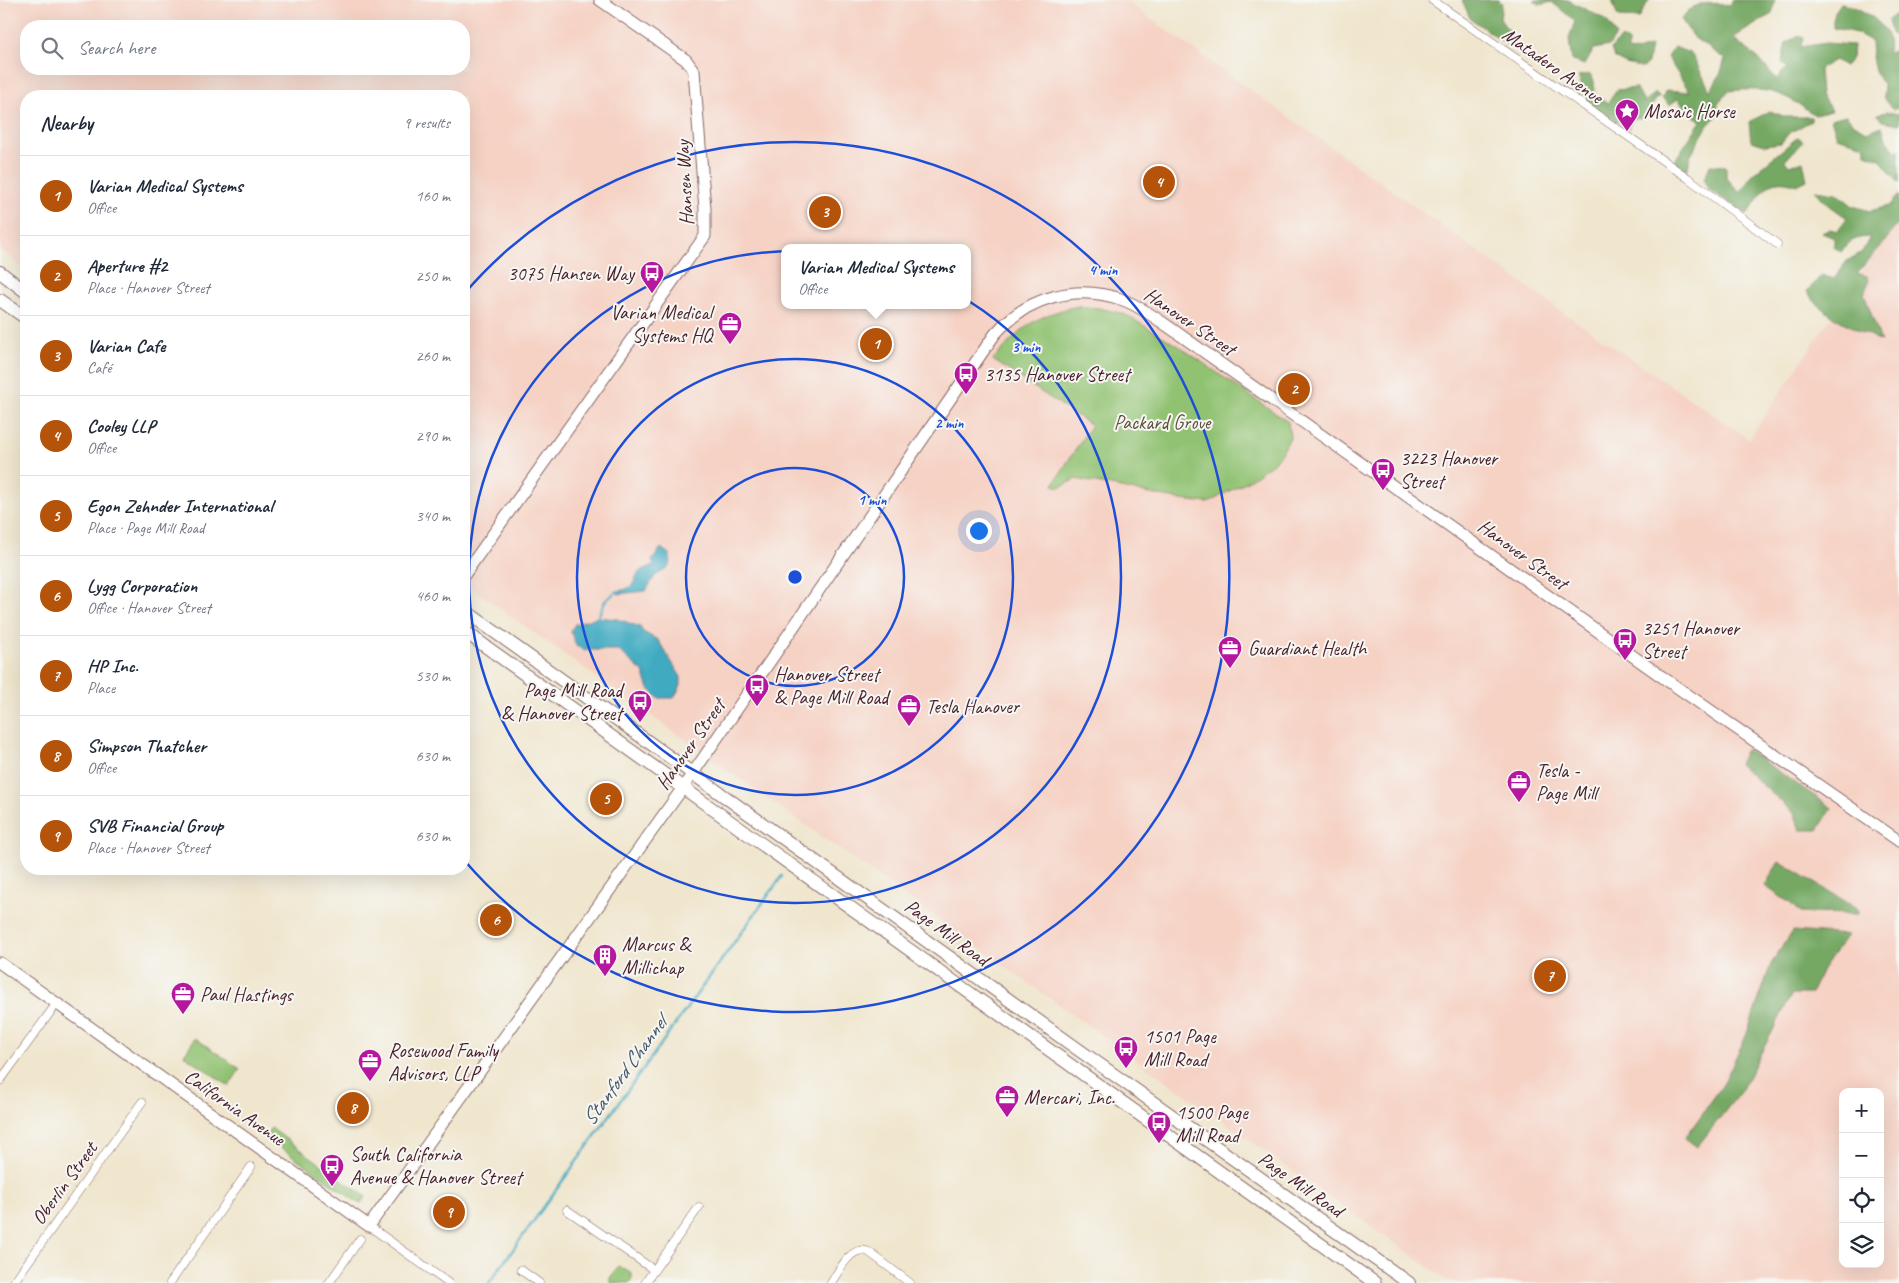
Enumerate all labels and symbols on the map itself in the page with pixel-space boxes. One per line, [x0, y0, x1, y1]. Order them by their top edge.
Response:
street label: Matadero Avenue [1498, 22, 1609, 110]
place icon: Mosaic Horse [1614, 98, 1640, 132]
place label: Mosaic Horse [1644, 99, 1736, 124]
street label: Hansen Way [670, 137, 699, 226]
pin: 4 [1143, 163, 1175, 201]
pin: 3 [809, 193, 841, 231]
bus stop icon: 3075 Hansen Way [639, 260, 665, 294]
place label: 3075 Hansen Way [508, 261, 636, 286]
text: 4 min [1089, 261, 1118, 280]
street label: Hanover Street [1139, 282, 1243, 363]
place label: Varian Medical Systems HQ [610, 300, 716, 348]
office icon: Varian Medical Systems HQ [717, 311, 743, 345]
pin: 1 [860, 325, 892, 363]
text: 3 min [1012, 338, 1041, 357]
bus stop icon: 3135 Hanover Street [953, 361, 979, 395]
place label: 3135 Hanover Street [984, 362, 1133, 387]
pin: 2 [1278, 370, 1310, 408]
park label: Packard Grove [1114, 410, 1212, 435]
text: 2 min [935, 414, 964, 433]
place label: 3223 Hanover Street [1400, 446, 1499, 494]
bus stop icon: 3223 Hanover Street [1370, 457, 1396, 491]
text: 1 min [858, 491, 887, 510]
street label: Hanover Street [1473, 513, 1575, 597]
your location [966, 518, 992, 544]
centre of rings [786, 568, 804, 586]
place label: 3251 Hanover Street [1642, 616, 1741, 664]
bus stop icon: 3251 Hanover Street [1612, 627, 1638, 661]
office icon: Guardiant Health [1217, 635, 1243, 669]
place label: Guardiant Health [1248, 636, 1368, 661]
place label: Hanover Street & Page Mill Road [774, 662, 891, 710]
bus stop icon: Hanover Street & Page Mill Road [744, 673, 770, 707]
place label: Page Mill Road & Hanover Street [501, 678, 625, 726]
bus stop icon: Page Mill Road & Hanover Street [627, 689, 653, 723]
street label: Hanover Street [650, 691, 733, 794]
office icon: Tesla Hanover [896, 693, 922, 727]
place label: Tesla Hanover [926, 694, 1021, 719]
place label: Tesla - Page Mill [1536, 758, 1600, 806]
office icon: Tesla - Page Mill [1506, 769, 1532, 803]
pin: 5 [590, 780, 622, 818]
street label: Page Mill Road [900, 893, 996, 973]
pin: 6 [480, 901, 512, 939]
place label: Marcus & Millichap [622, 932, 692, 980]
building icon: Marcus & Millichap [592, 943, 618, 977]
pin: 7 [1534, 957, 1566, 995]
office icon: Paul Hastings [170, 981, 196, 1015]
place label: Paul Hastings [200, 982, 295, 1007]
water label: Stanford Channel [576, 1006, 676, 1130]
place label: 1501 Page Mill Road [1144, 1024, 1217, 1072]
bus stop icon: 1501 Page Mill Road [1113, 1035, 1139, 1069]
place label: Rosewood Family Advisors, LLP [388, 1038, 500, 1086]
office icon: Rosewood Family Advisors, LLP [357, 1048, 383, 1082]
street label: California Avenue [180, 1064, 291, 1152]
office icon: Mercari, Inc. [994, 1084, 1020, 1118]
place label: Mercari, Inc. [1024, 1085, 1115, 1110]
pin: 8 [337, 1089, 369, 1127]
place label: 1500 Page Mill Road [1176, 1100, 1249, 1148]
bus stop icon: 1500 Page Mill Road [1146, 1110, 1172, 1144]
street label: Oberlin Street [26, 1135, 104, 1230]
place label: South California Avenue & Hanover Street [350, 1142, 525, 1190]
street label: Page Mill Road [1253, 1146, 1351, 1225]
bus stop icon: South California Avenue & Hanover Street [319, 1153, 345, 1187]
pin: 9 [433, 1193, 465, 1231]

